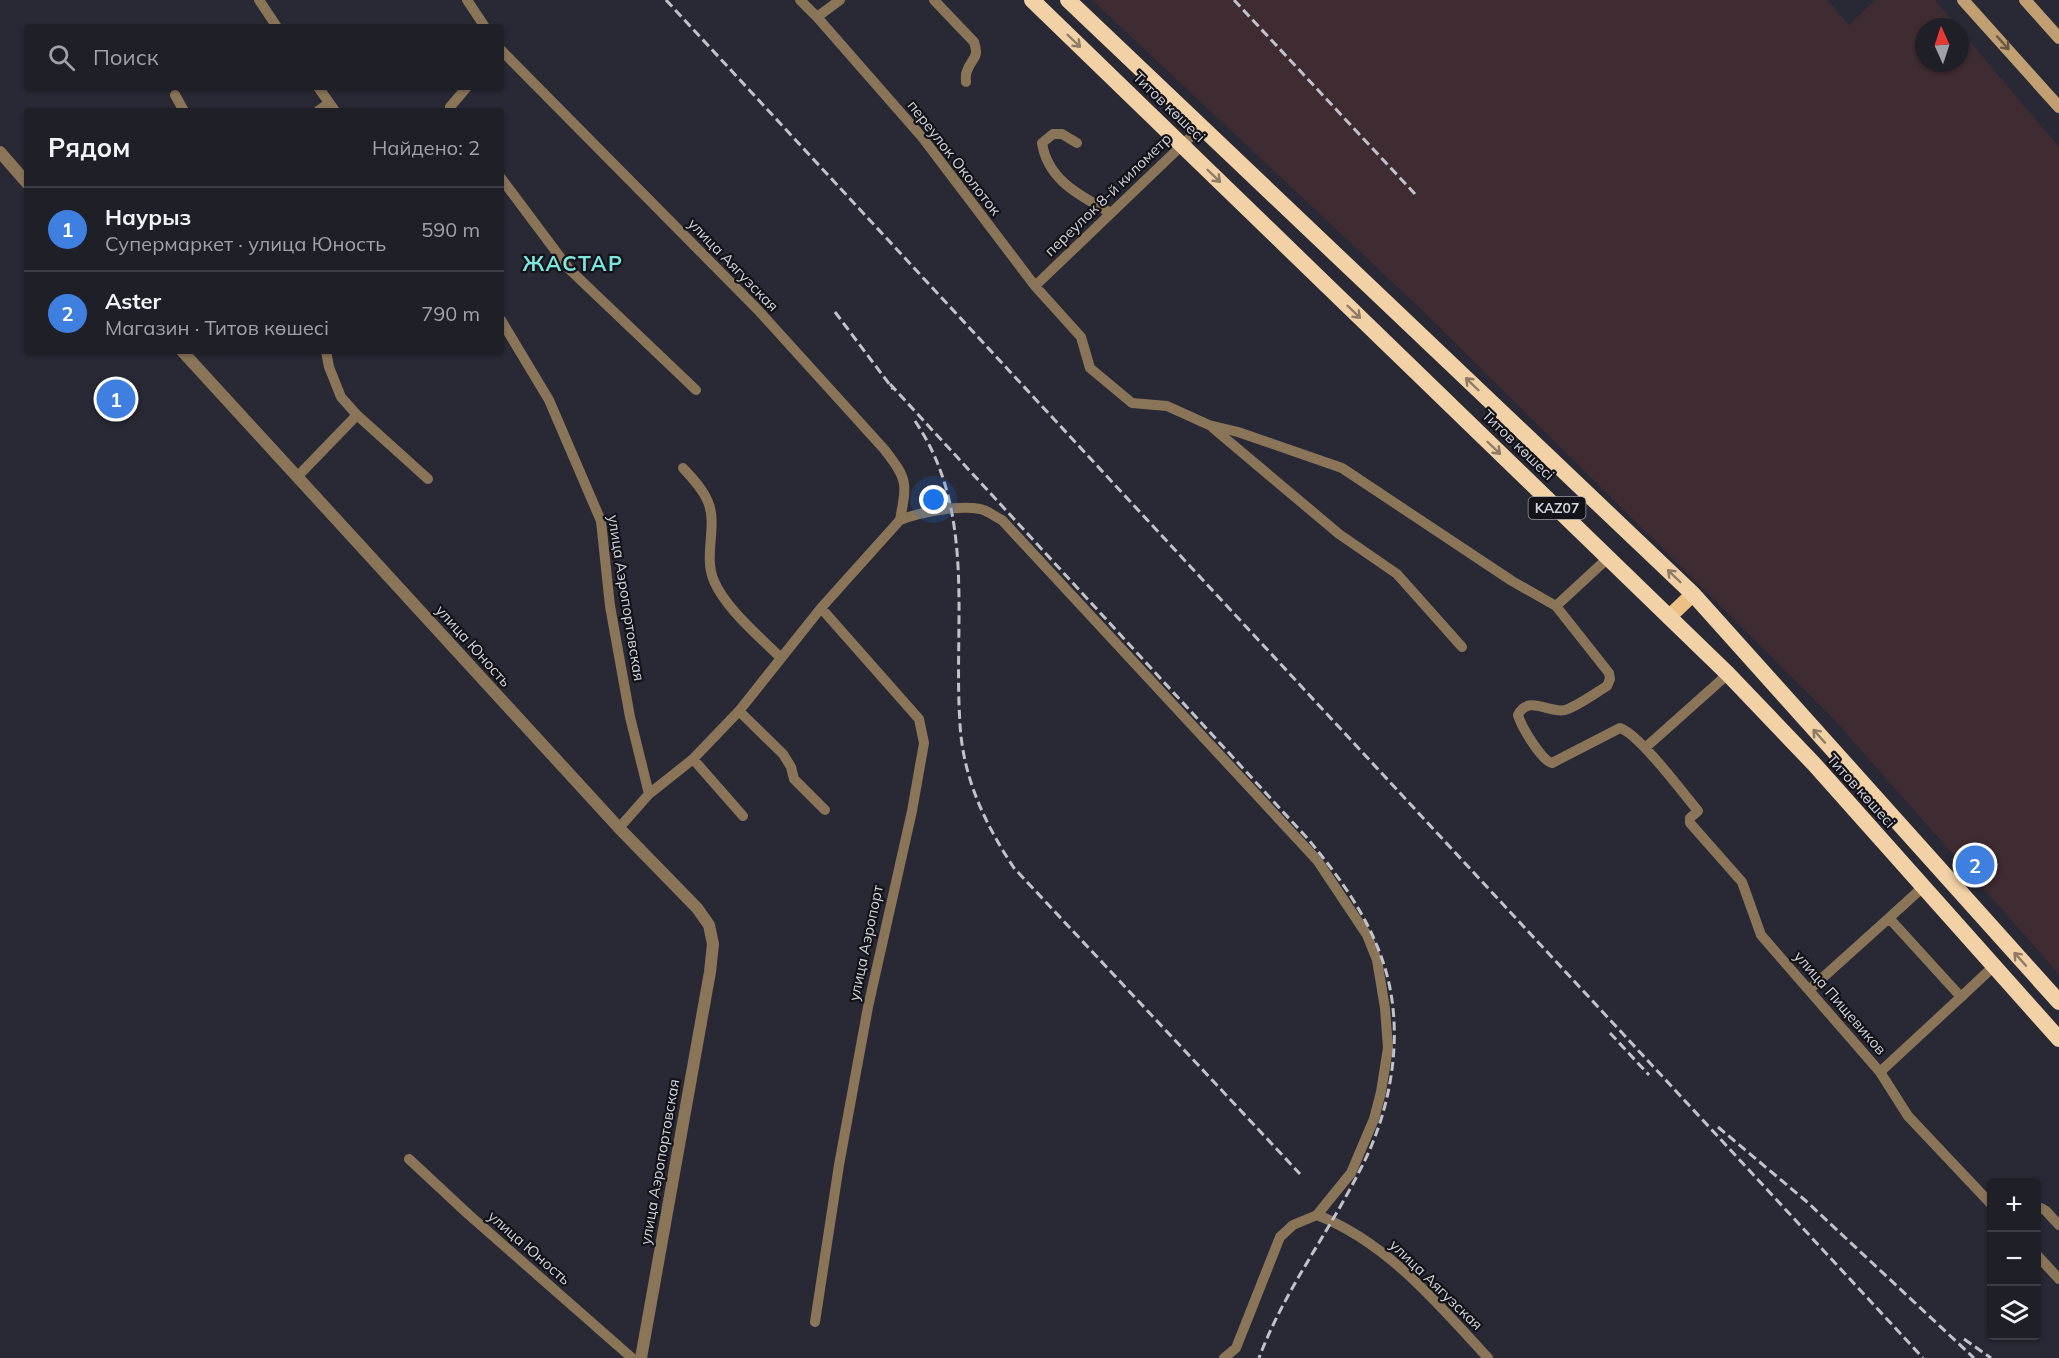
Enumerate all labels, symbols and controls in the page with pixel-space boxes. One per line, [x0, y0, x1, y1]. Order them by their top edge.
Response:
north arrow [1915, 18, 1969, 72]
search box [24, 24, 504, 90]
one-way arrow [1066, 33, 1081, 48]
one-way arrow [1996, 35, 2010, 50]
icon: search [45, 41, 78, 74]
text: Поиск [93, 43, 159, 71]
street label: Титов көшесі [1129, 67, 1210, 146]
street label: переулок Околоток [903, 96, 1006, 220]
street label: переулок 8-й километр [1040, 129, 1175, 260]
text: Рядом [48, 131, 131, 164]
text: Найдено: 2 [372, 135, 480, 160]
one-way arrow [1206, 169, 1221, 183]
text: Наурыз [105, 203, 191, 231]
street label: улица Аягузская [684, 214, 783, 315]
text: 1 [62, 217, 74, 242]
text: 590 m [421, 217, 480, 242]
text: Супермаркет · улица Юность [105, 231, 386, 256]
district label: ЖАСТАР [523, 250, 623, 276]
text: Aster [105, 287, 161, 315]
text: 2 [62, 301, 74, 326]
text: 790 m [421, 301, 480, 326]
one-way arrow [1346, 305, 1361, 319]
text: Магазин · Титов көшесі [105, 315, 329, 340]
pin: 1 [96, 376, 136, 422]
one-way arrow [1465, 376, 1480, 391]
street label: Титов көшесі [1478, 405, 1559, 484]
one-way arrow [1486, 440, 1501, 455]
your location [919, 485, 948, 514]
road number: KAZ07 [1528, 497, 1586, 519]
street label: улица Аэропортовская [604, 513, 649, 682]
one-way arrow [1667, 569, 1682, 583]
street label: улица Юность [432, 601, 515, 691]
one-way arrow [1812, 729, 1826, 744]
street label: Титов көшесі [1823, 750, 1900, 832]
pin: 2 [1956, 842, 1994, 888]
street label: улица Аэропорт [844, 883, 887, 1003]
street label: улица Пищевиков [1790, 947, 1891, 1059]
one-way arrow [2013, 952, 2027, 967]
street label: улица Аэропортовская [636, 1078, 683, 1246]
map controls [1987, 1178, 2041, 1340]
button: + [1987, 1178, 2041, 1232]
street label: улица Юность [484, 1206, 575, 1289]
button: − [1987, 1232, 2041, 1286]
street label: улица Аягузская [1386, 1235, 1487, 1334]
button: layers [1987, 1286, 2041, 1340]

